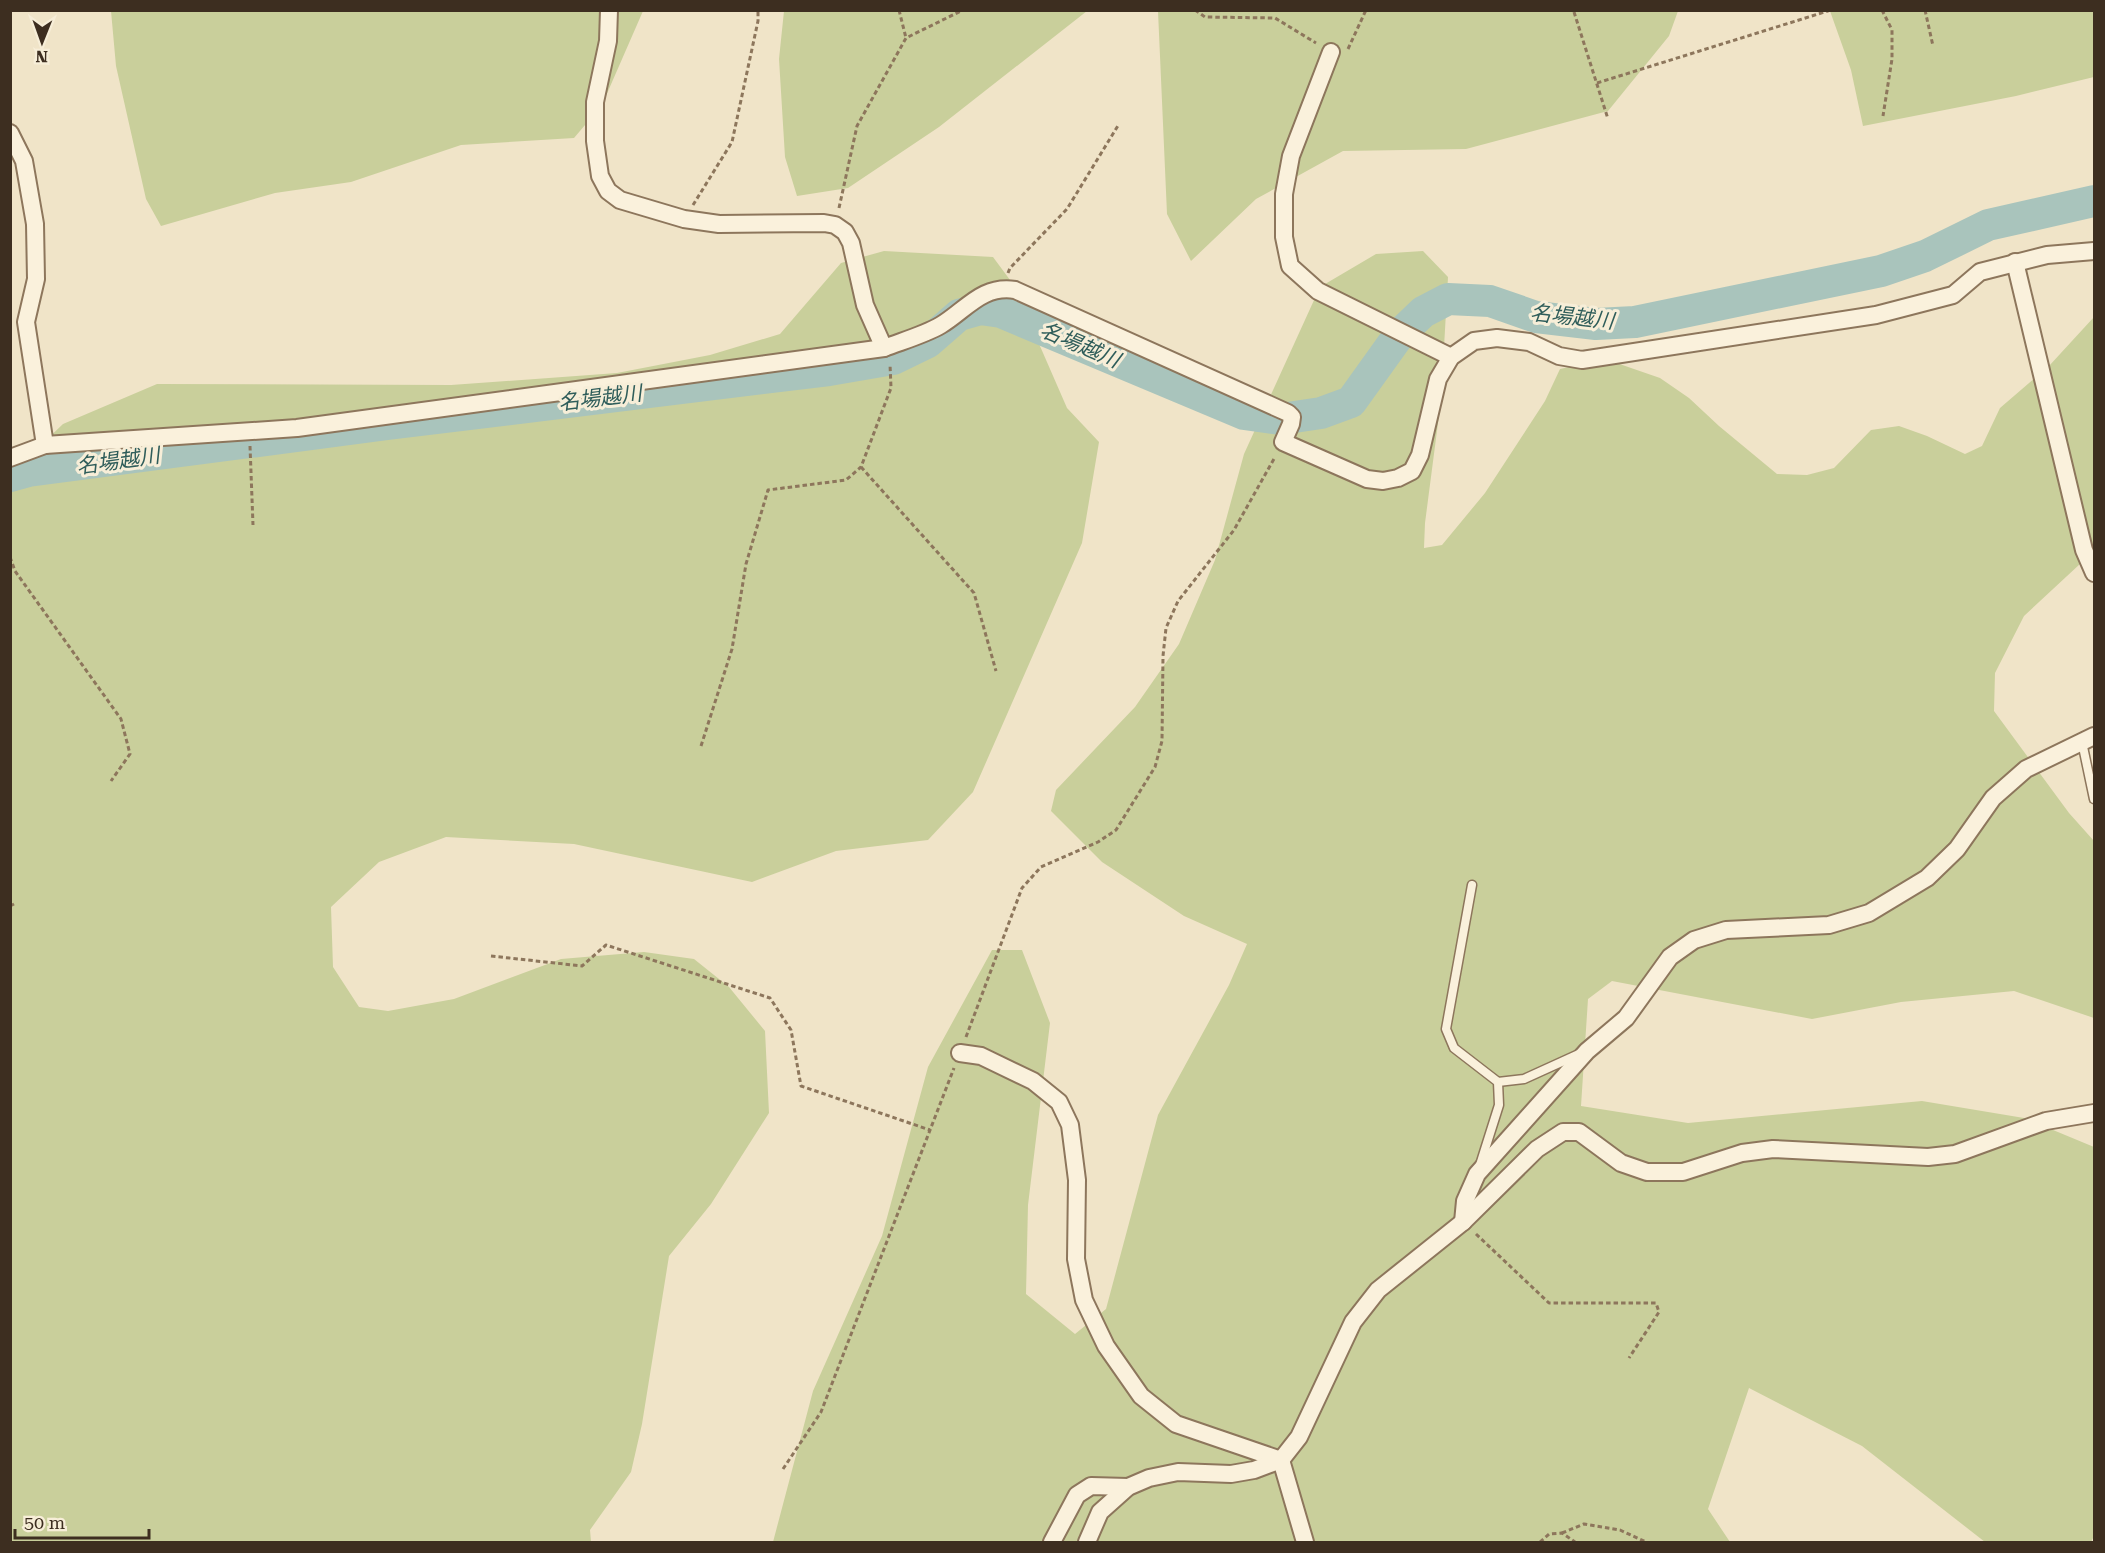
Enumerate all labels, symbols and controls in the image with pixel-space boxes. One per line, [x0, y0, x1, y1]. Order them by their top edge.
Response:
north arrow [12, 12, 72, 72]
text: N [35, 47, 48, 66]
water label: 名場越川 [1529, 301, 1617, 334]
water label: 名場越川 [1037, 318, 1125, 373]
water label: 名場越川 [557, 381, 645, 415]
water label: 名場越川 [75, 443, 163, 479]
scale bar [15, 1502, 148, 1540]
text: 50 m [24, 1512, 65, 1533]

